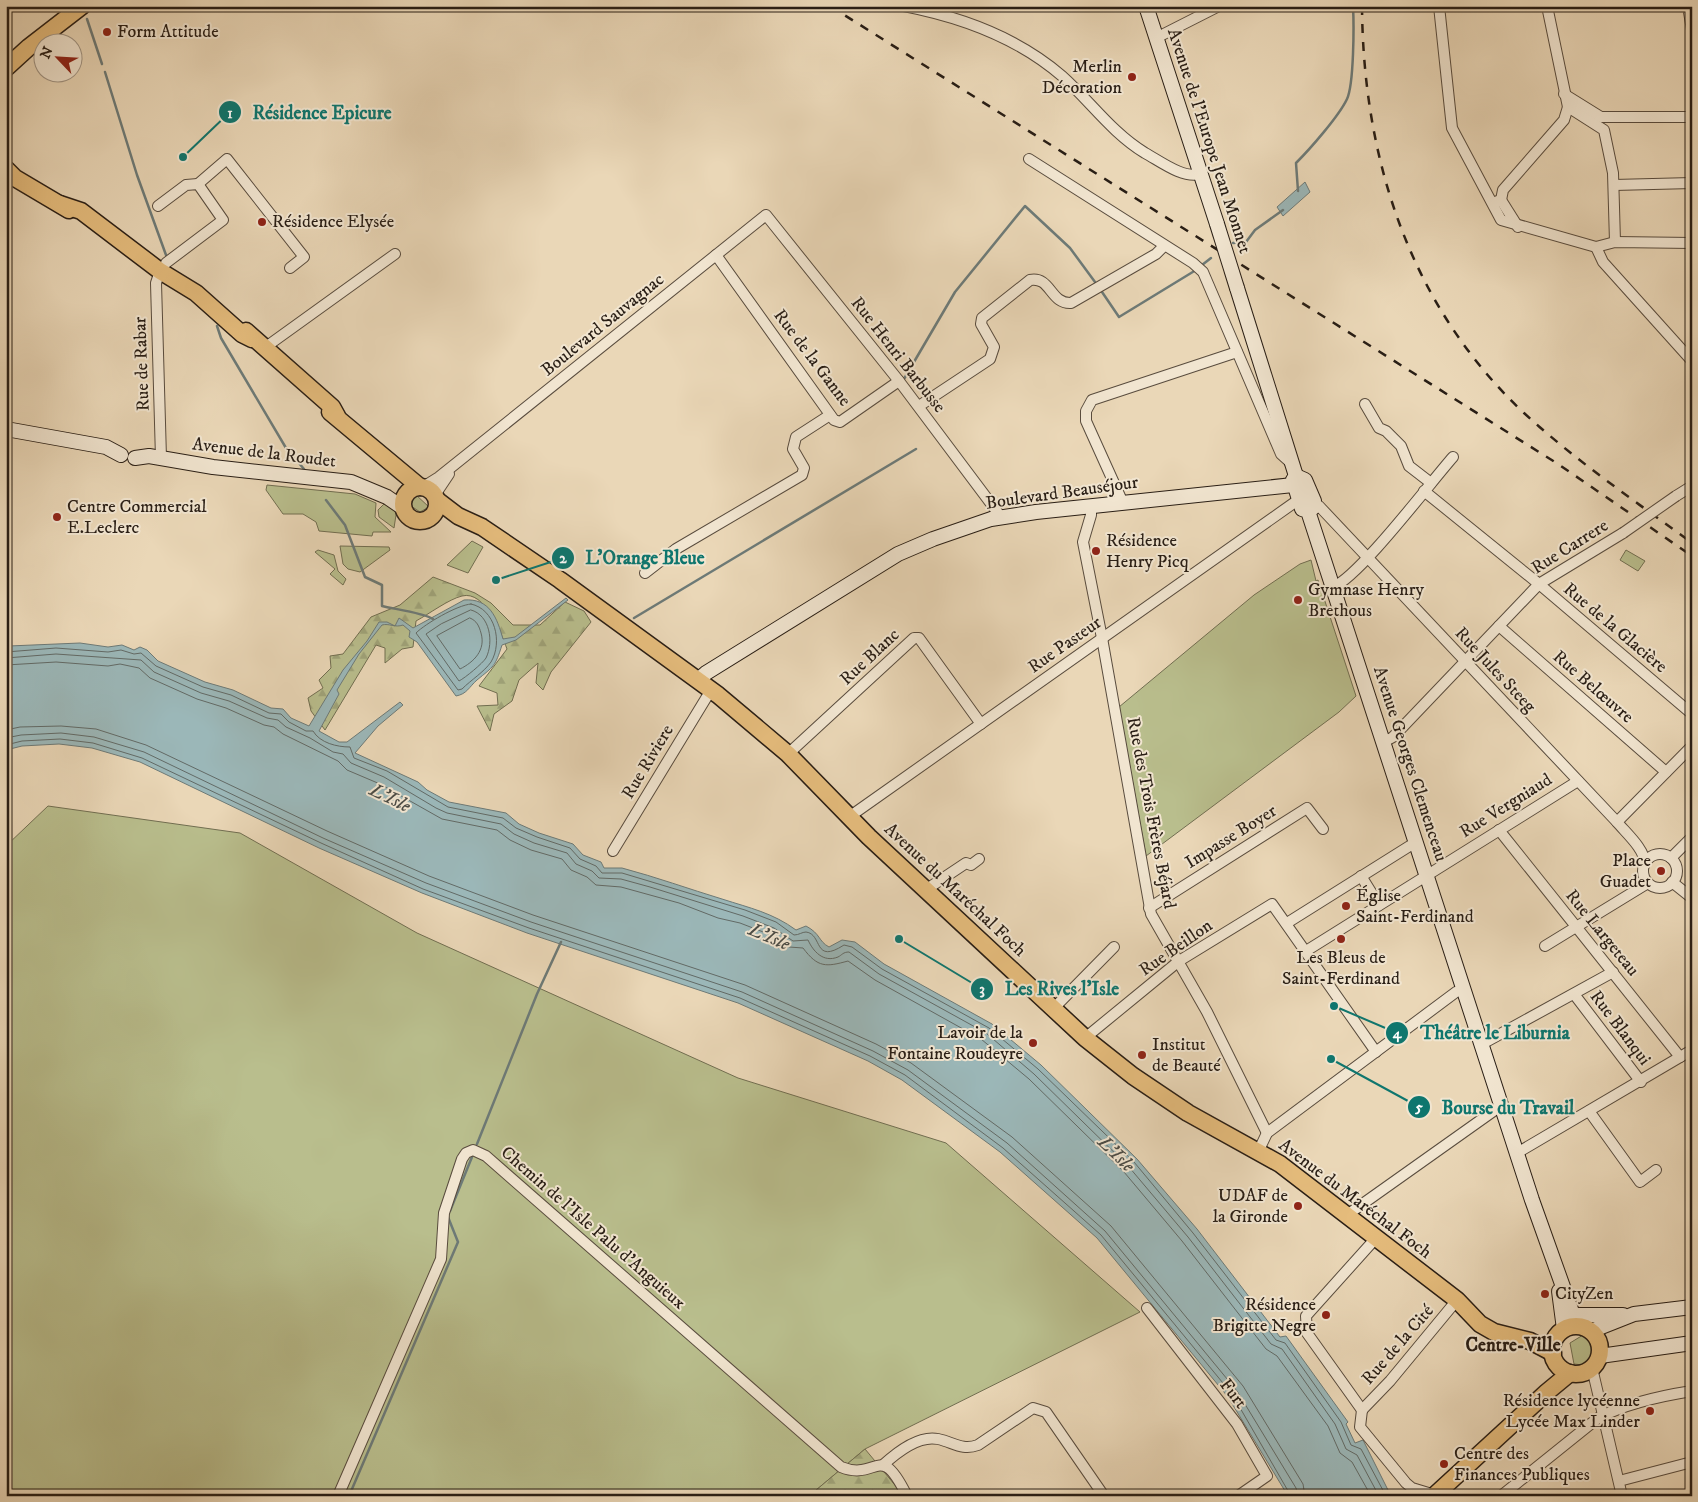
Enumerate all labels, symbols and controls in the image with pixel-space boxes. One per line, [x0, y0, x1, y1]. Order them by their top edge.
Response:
place label: Form Attitude [117, 21, 219, 43]
marker: Form Attitude [101, 26, 113, 38]
street label: Avenue de l'Europe Jean Monnet [1162, 26, 1256, 257]
north arrow [32, 32, 82, 82]
text: N [37, 43, 58, 62]
place label: Merlin Décoration [1042, 56, 1123, 99]
marker: Merlin Décoration [1126, 71, 1138, 83]
callout: Résidence Epicure [217, 95, 402, 129]
text: Résidence Epicure [252, 102, 392, 125]
text: 1 [227, 104, 233, 123]
place label: Résidence Elysée [272, 211, 394, 233]
marker: Résidence Elysée [256, 216, 268, 228]
street label: Boulevard Sauvagnac [537, 269, 669, 381]
street label: Rue Henri Barbusse [846, 293, 950, 417]
street label: Rue de la Ganne [768, 305, 856, 411]
street label: Rue de Rabar [129, 316, 155, 412]
street label: Avenue de la Roudet [191, 433, 337, 473]
street label: Boulevard Beauséjour [984, 471, 1140, 515]
place label: Centre Commercial E.Leclerc [67, 496, 207, 539]
marker: Centre Commercial E.Leclerc [51, 511, 63, 523]
street label: Rue Carrere [1527, 515, 1613, 579]
place label: Résidence Henry Picq [1106, 530, 1190, 573]
callout: L'Orange Bleue [550, 541, 714, 575]
marker: Résidence Henry Picq [1090, 545, 1102, 557]
text: L'Orange Bleue [585, 547, 705, 570]
text: 2 [559, 549, 567, 568]
street label: Rue de la Glacière [1559, 578, 1671, 678]
place label: Gymnase Henry Brethous [1308, 579, 1424, 622]
marker: Gymnase Henry Brethous [1292, 594, 1304, 606]
street label: Rue Pasteur [1024, 612, 1106, 678]
street label: Rue Jules Steeg [1450, 623, 1540, 718]
street label: Rue Blanc [836, 624, 905, 690]
street label: Rue Belœuvre [1548, 646, 1638, 728]
street label: Avenue Georges Clemenceau [1368, 664, 1452, 865]
street label: Rue des Trois Frères Béjard [1122, 715, 1180, 911]
street label: Rue Riviere [617, 721, 679, 803]
street label: Rue Vergniaud [1456, 769, 1556, 843]
water label: L'Isle [365, 778, 415, 818]
street label: Impasse Boyer [1181, 800, 1281, 874]
street label: Avenue du Maréchal Foch [879, 819, 1031, 962]
place label: Place Guadet [1600, 850, 1651, 893]
marker: Place Guadet [1655, 865, 1667, 877]
place label: Église Saint-Ferdinand [1356, 885, 1474, 928]
street label: Rue Largeteau [1560, 885, 1644, 981]
marker: Église Saint-Ferdinand [1340, 900, 1352, 912]
street label: Rue Beillon [1135, 914, 1217, 981]
water label: L'Isle [744, 918, 793, 956]
marker: Les Bleus de Saint-Ferdinand [1335, 933, 1347, 945]
place label: Les Bleus de Saint-Ferdinand [1282, 947, 1400, 990]
callout: Les Rives l'Isle [970, 972, 1129, 1006]
text: Les Rives l'Isle [1005, 978, 1119, 1001]
text: 3 [979, 980, 985, 999]
street label: Rue Blanqui [1585, 986, 1655, 1070]
callout: Théâtre le Liburnia [1385, 1016, 1579, 1050]
place label: Lavoir de la Fontaine Roudeyre [887, 1022, 1023, 1065]
text: Théâtre le Liburnia [1419, 1022, 1571, 1045]
text: 4 [1392, 1024, 1403, 1043]
place label: Institut de Beauté [1152, 1034, 1221, 1077]
marker: Lavoir de la Fontaine Roudeyre [1027, 1037, 1039, 1049]
marker: Institut de Beauté [1136, 1049, 1148, 1061]
callout: Bourse du Travail [1406, 1090, 1584, 1124]
text: Bourse du Travail [1441, 1097, 1575, 1120]
text: 5 [1414, 1098, 1423, 1117]
water label: L'Isle [1092, 1130, 1140, 1177]
street label: Avenue du Maréchal Foch [1274, 1134, 1436, 1264]
street label: Chemin de l'Isle Palu d’Anguieux [496, 1142, 690, 1314]
place label: UDAF de la Gironde [1213, 1185, 1288, 1228]
marker: UDAF de la Gironde [1292, 1200, 1304, 1212]
place label: CityZen [1555, 1283, 1614, 1305]
marker: CityZen [1539, 1288, 1551, 1300]
place label: Résidence Brigitte Negre [1212, 1294, 1316, 1337]
street label: Rue de la Cité [1357, 1300, 1439, 1390]
marker: Résidence Brigitte Negre [1320, 1309, 1332, 1321]
district label: Centre-Ville [1465, 1334, 1561, 1357]
street label: Furt [1215, 1375, 1252, 1413]
place label: Résidence lycéenne Lycée Max Linder [1503, 1390, 1640, 1433]
marker: Résidence lycéenne Lycée Max Linder [1644, 1405, 1656, 1417]
place label: Centre des Finances Publiques [1454, 1443, 1590, 1486]
marker: Centre des Finances Publiques [1438, 1458, 1450, 1470]

